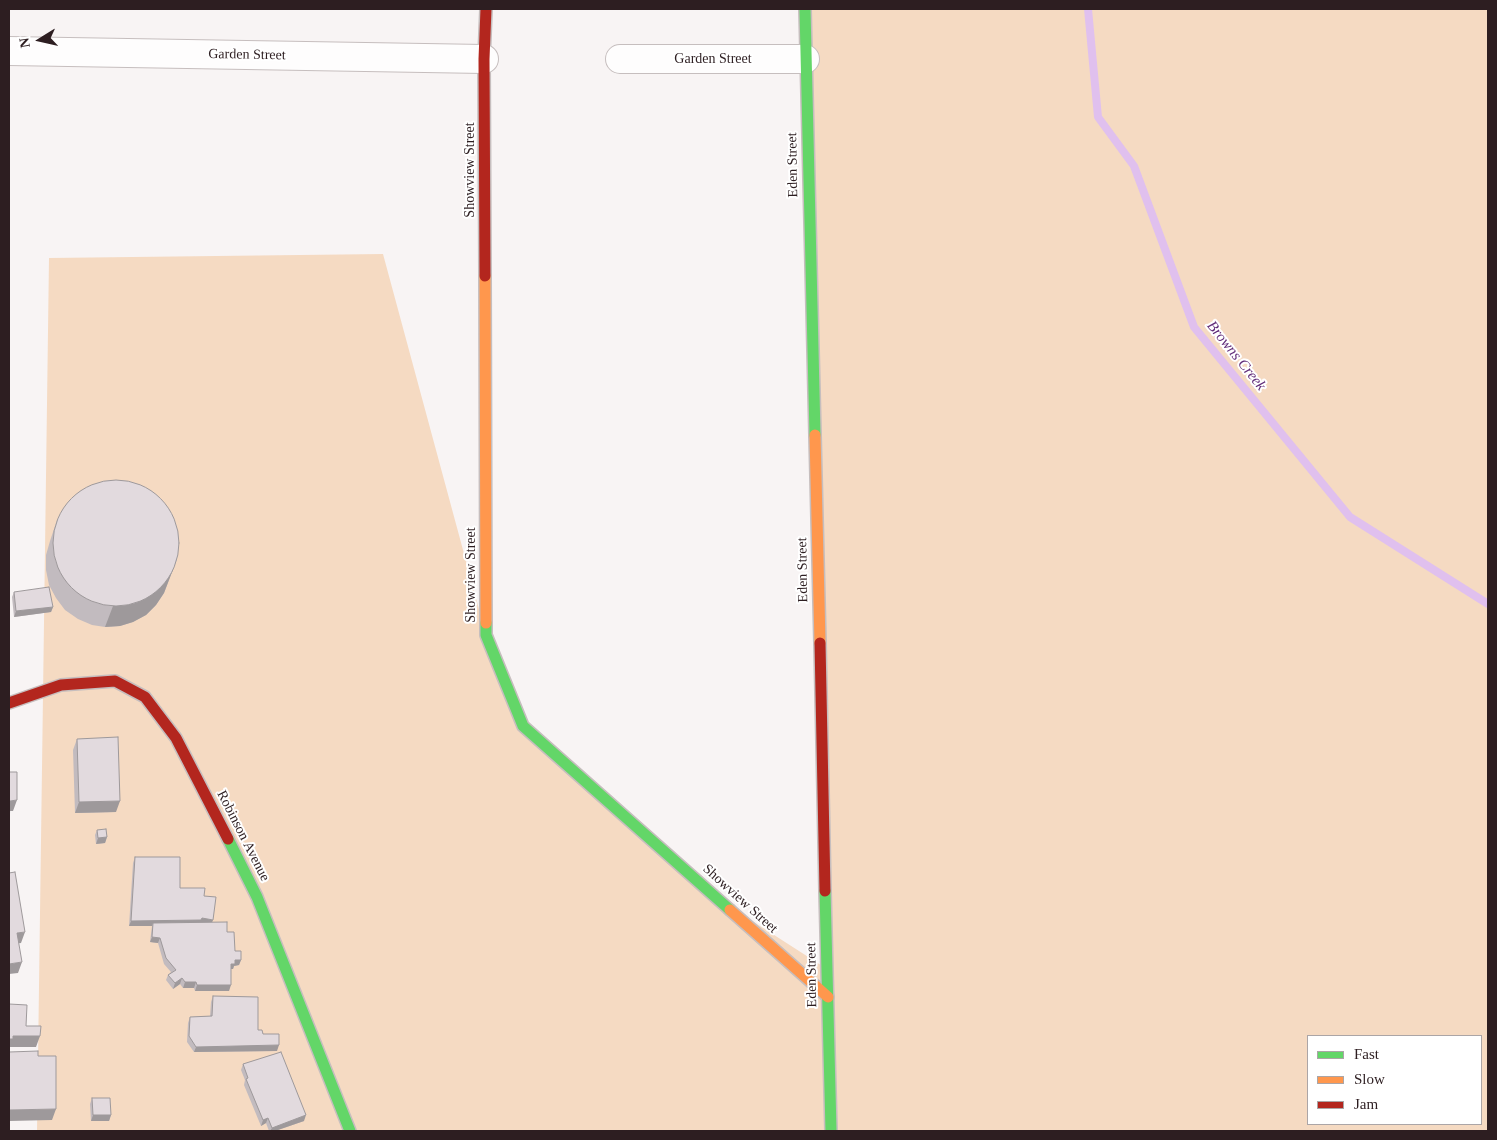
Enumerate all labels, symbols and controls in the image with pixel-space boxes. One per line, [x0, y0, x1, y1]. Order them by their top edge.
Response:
north arrow [15, 15, 65, 65]
text: N [16, 36, 33, 49]
street label: Garden Street [208, 46, 286, 64]
street label: Garden Street [674, 51, 752, 67]
street label: Showview Street [462, 122, 478, 218]
street label: Eden Street [784, 132, 802, 198]
water label: Browns Creek [1202, 318, 1270, 394]
street label: Showview Street [463, 527, 479, 623]
street label: Eden Street [794, 537, 812, 603]
street label: Robinson Avenue [213, 788, 273, 884]
street label: Showview Street [699, 861, 781, 937]
street label: Eden Street [803, 942, 821, 1008]
legend [1307, 1035, 1482, 1125]
text: Fast [1354, 1046, 1379, 1062]
text: Slow [1354, 1071, 1385, 1087]
text: Jam [1354, 1096, 1378, 1112]

